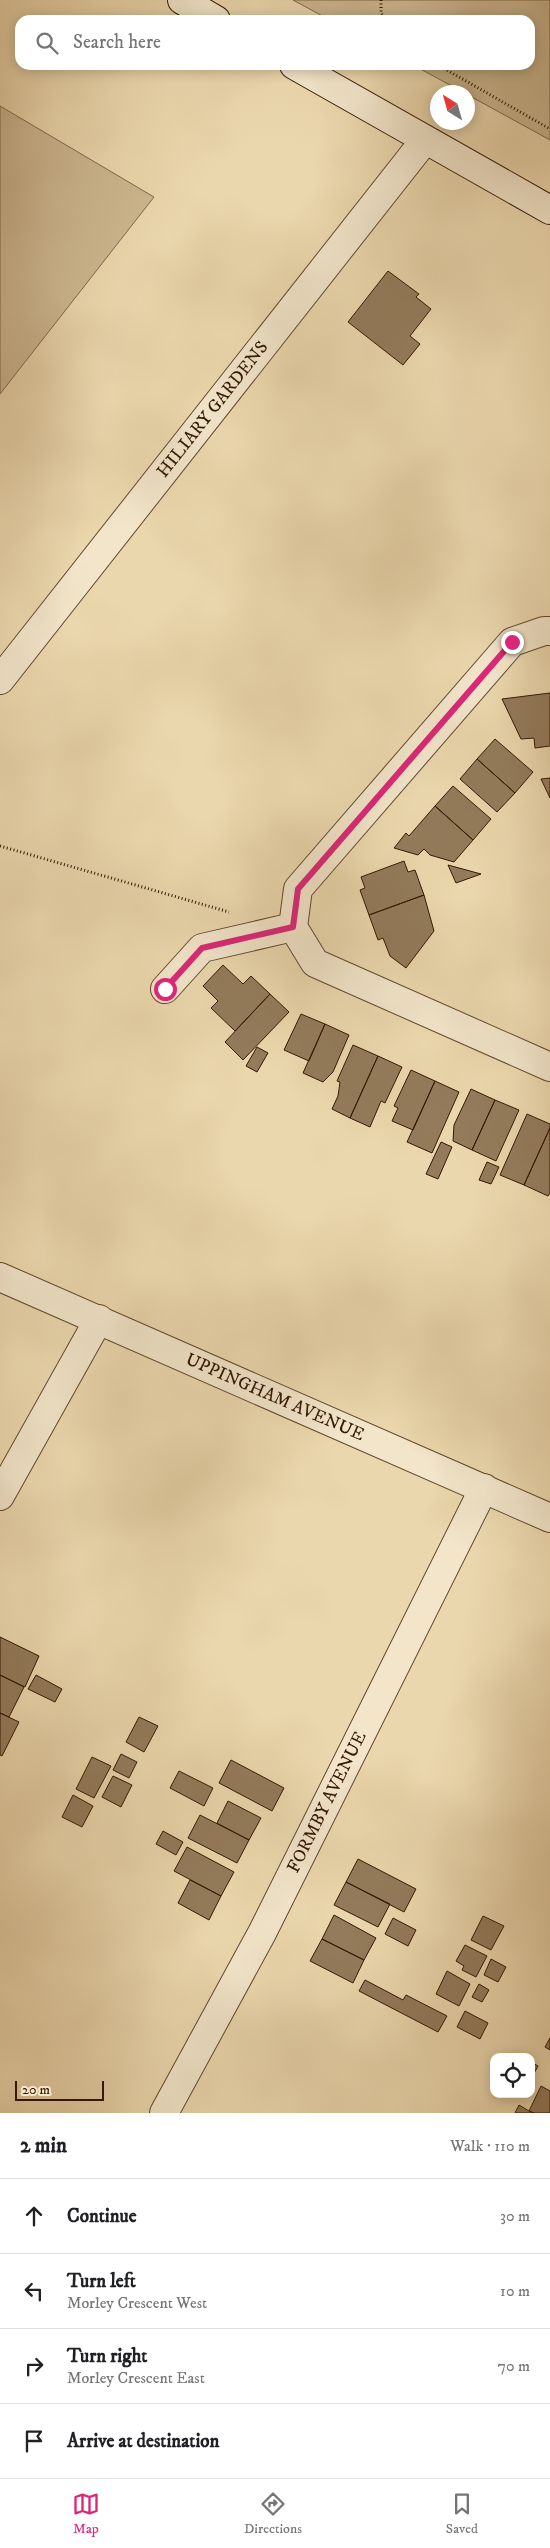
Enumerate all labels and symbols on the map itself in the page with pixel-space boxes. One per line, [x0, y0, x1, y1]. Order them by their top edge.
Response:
north arrow [430, 85, 475, 130]
street label: HILIARY GARDENS [152, 337, 273, 482]
route end [501, 631, 524, 654]
route start [154, 978, 177, 1001]
street label: UPPINGHAM AVENUE [182, 1349, 368, 1446]
street label: FORMBY AVENUE [283, 1728, 372, 1877]
scale bar [15, 2078, 104, 2101]

